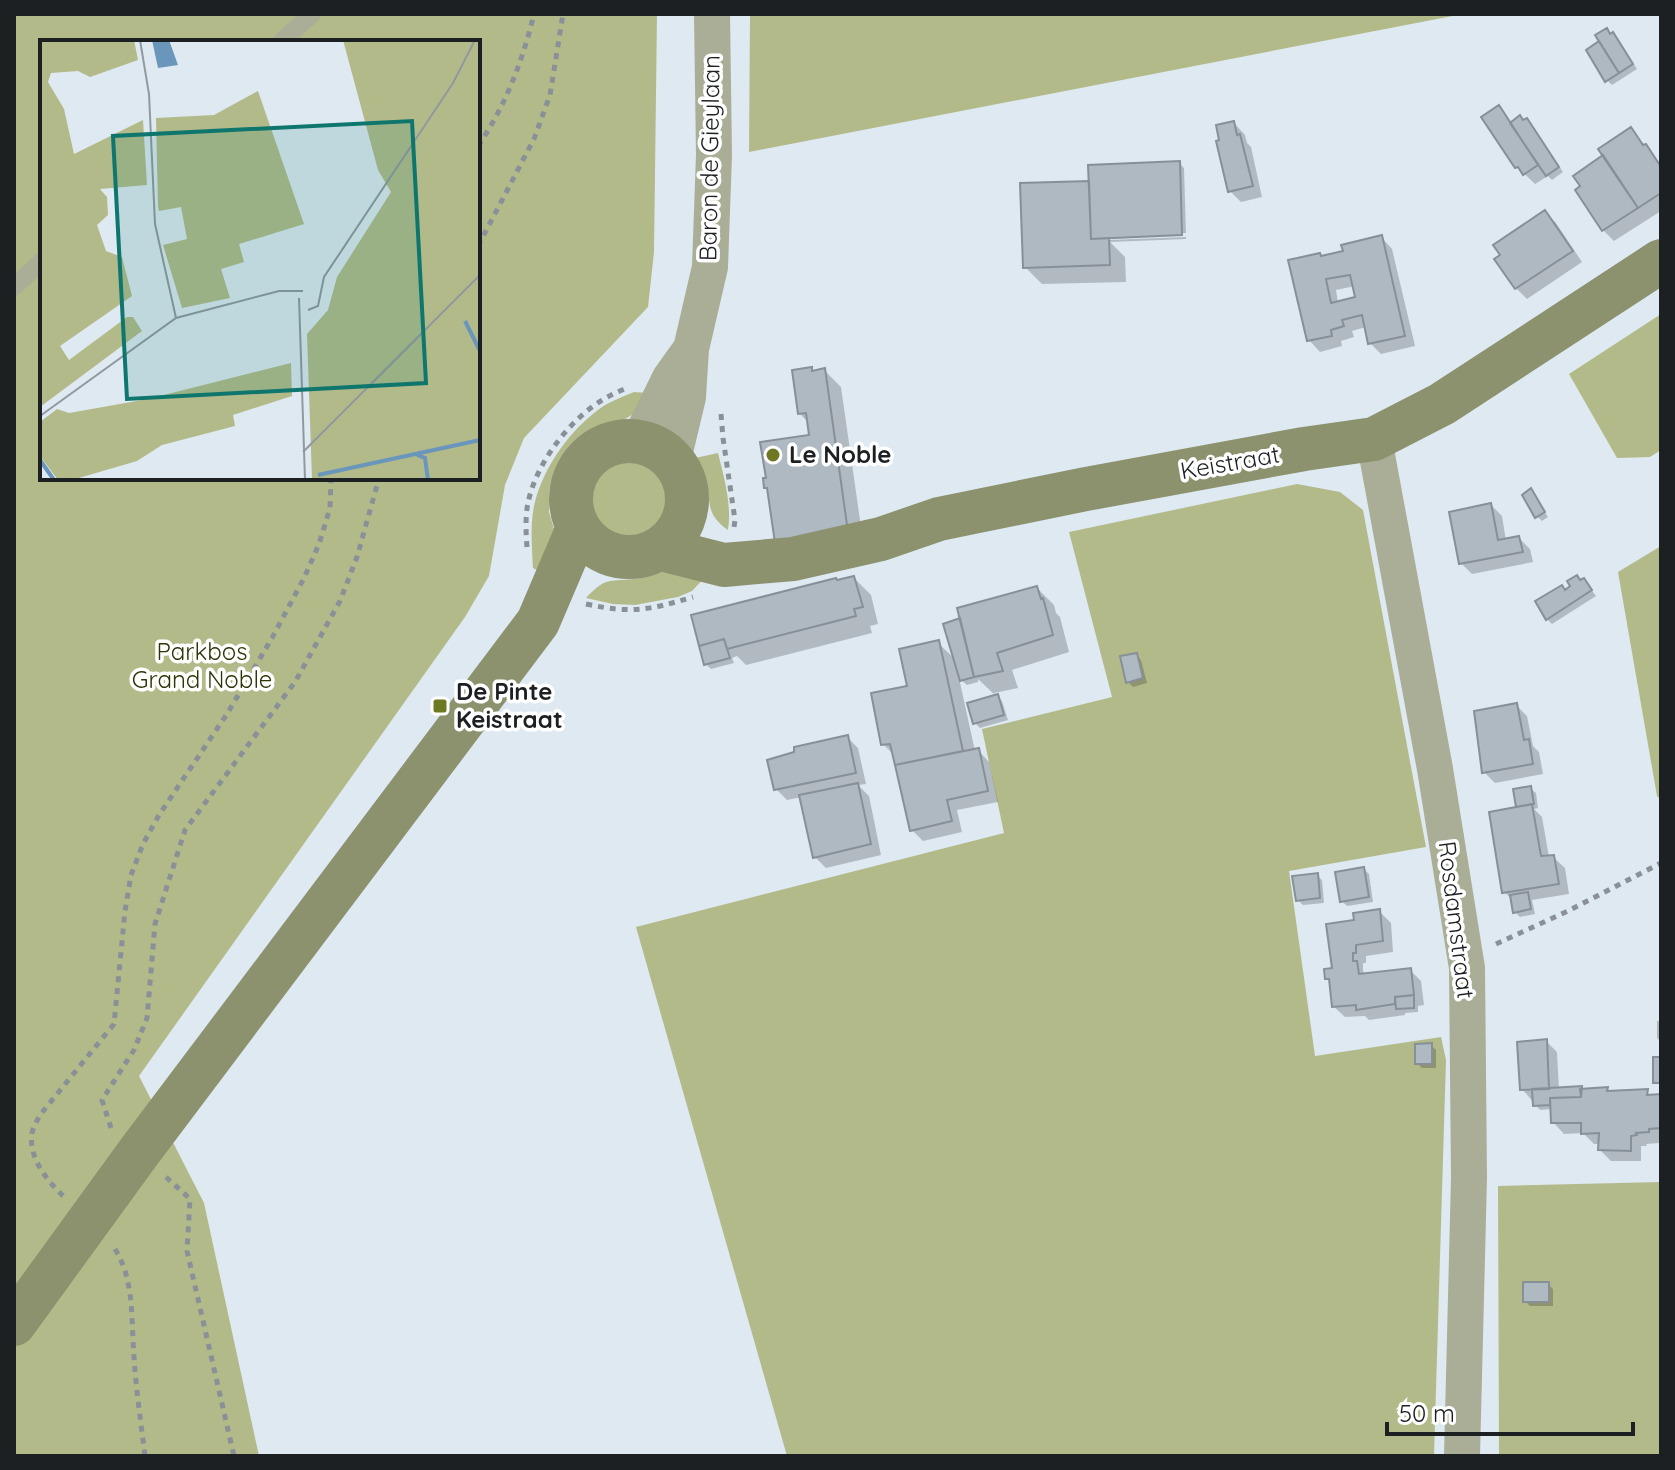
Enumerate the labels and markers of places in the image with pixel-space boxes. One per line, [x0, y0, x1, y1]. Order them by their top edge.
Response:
place label: Le Noble [789, 439, 891, 469]
marker: Le Noble [764, 446, 782, 464]
place label: De Pinte Keistraat [456, 676, 563, 734]
marker: De Pinte Keistraat [431, 697, 449, 715]

